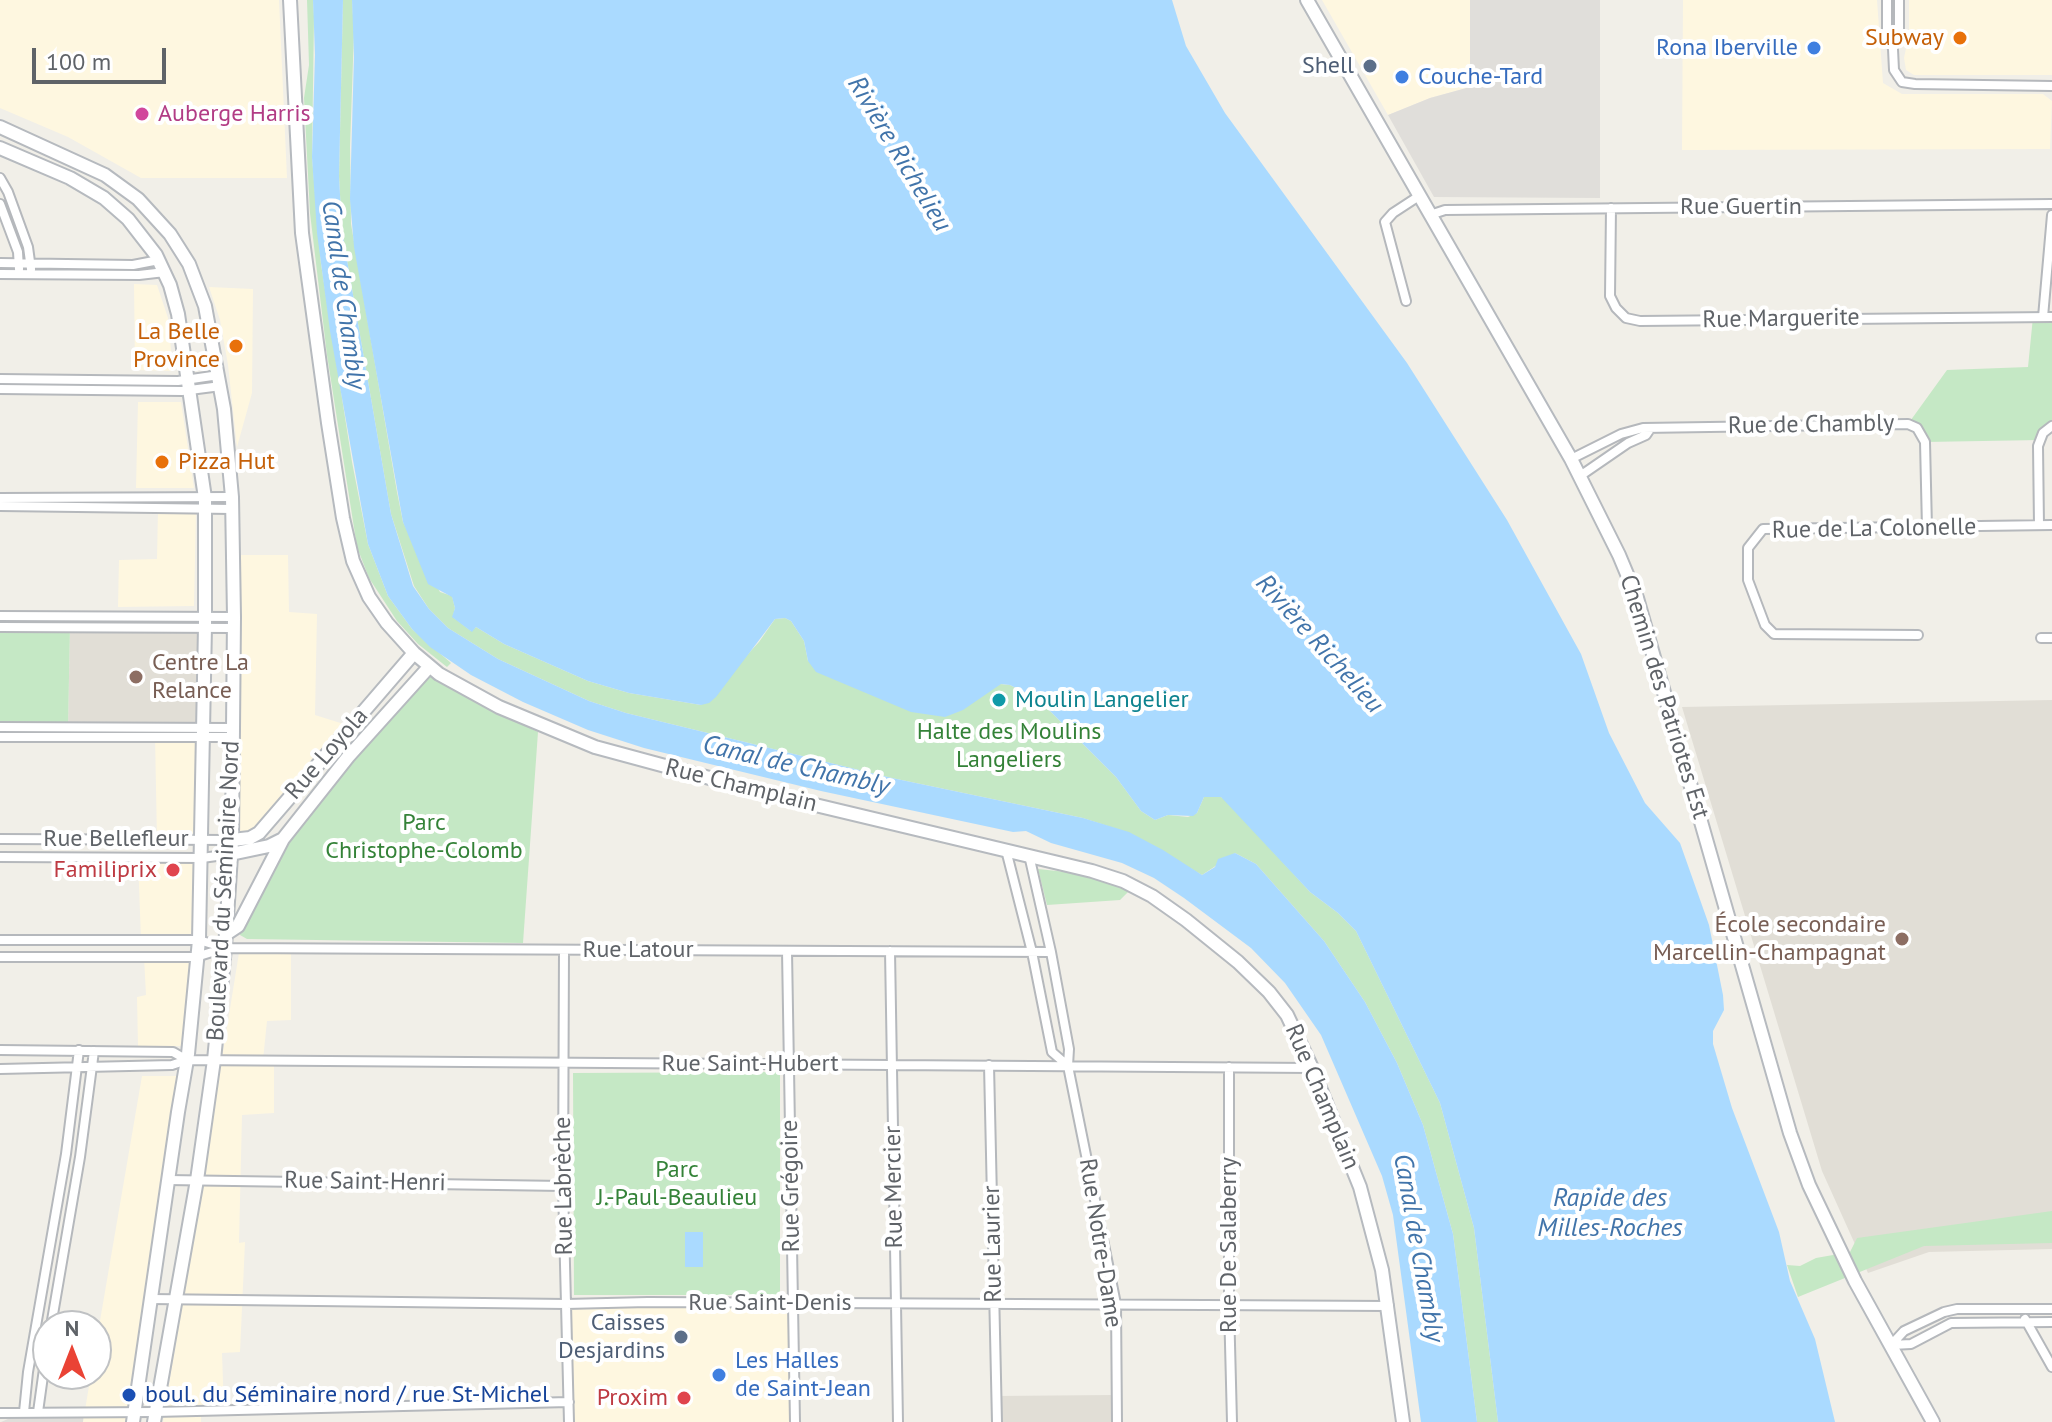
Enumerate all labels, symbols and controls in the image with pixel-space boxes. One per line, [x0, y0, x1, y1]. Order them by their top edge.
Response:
place label: Subway [1865, 24, 1944, 52]
marker: Subway [1951, 29, 1969, 47]
scale bar [36, 32, 170, 82]
place label: Rona Iberville [1656, 34, 1798, 62]
marker: Rona Iberville [1805, 39, 1823, 57]
text: 100 m [46, 46, 111, 77]
place label: Shell [1302, 52, 1354, 80]
marker: Shell [1361, 57, 1379, 75]
place label: Couche-Tard [1418, 63, 1543, 91]
marker: Couche-Tard [1393, 68, 1411, 86]
water label: Rivière Richelieu [840, 71, 958, 237]
place label: Auberge Harris [158, 100, 311, 128]
marker: Auberge Harris [133, 105, 151, 123]
street label: Rue Guertin [1680, 193, 1802, 221]
water label: Canal de Chambly [314, 198, 372, 392]
street label: Rue Marguerite [1702, 303, 1860, 335]
place label: La Belle Province [133, 318, 220, 374]
marker: La Belle Province [227, 337, 245, 355]
street label: Rue de Chambly [1728, 409, 1894, 441]
place label: Pizza Hut [178, 448, 275, 476]
marker: Pizza Hut [153, 453, 171, 471]
street label: Rue de La Colonelle [1772, 513, 1976, 545]
water label: Rivière Richelieu [1249, 568, 1389, 720]
street label: Chemin des Patriotes Est [1613, 571, 1715, 823]
place label: Centre La Relance [152, 649, 249, 705]
marker: Centre La Relance [127, 668, 145, 686]
place label: Moulin Langelier [1015, 686, 1189, 714]
marker: Moulin Langelier [990, 691, 1008, 709]
street label: Rue Loyola [279, 702, 375, 806]
park label: Halte des Moulins Langeliers [917, 718, 1101, 774]
water label: Canal de Chambly [700, 729, 892, 803]
street label: Boulevard du Séminaire Nord [202, 740, 246, 1042]
street label: Rue Champlain [662, 753, 820, 819]
park label: Parc Christophe-Colomb [325, 809, 523, 865]
street label: Rue Bellefleur [43, 825, 189, 853]
place label: Familiprix [53, 856, 157, 884]
marker: Familiprix [164, 861, 182, 879]
place label: École secondaire Marcellin-Champagnat [1653, 911, 1886, 967]
marker: École secondaire Marcellin-Champagnat [1893, 930, 1911, 948]
street label: Rue Latour [582, 936, 694, 964]
street label: Rue Champlain [1278, 1020, 1366, 1174]
street label: Rue Saint-Hubert [661, 1050, 839, 1078]
street label: Rue Labrèche [548, 1116, 580, 1256]
street label: Rue Grégoire [775, 1119, 807, 1253]
street label: Rue Mercier [879, 1125, 909, 1249]
water label: Canal de Chambly [1386, 1151, 1450, 1345]
park label: Parc J.-Paul-Beaulieu [597, 1156, 757, 1212]
street label: Rue Notre-Dame [1072, 1156, 1128, 1330]
street label: Rue De Salaberry [1215, 1157, 1243, 1333]
street label: Rue Saint-Henri [284, 1166, 446, 1198]
water label: Rapide des Milles-Roches [1537, 1183, 1683, 1244]
street label: Rue Laurier [978, 1185, 1008, 1303]
street label: Rue Saint-Denis [688, 1289, 852, 1317]
place label: Caisses Desjardins [558, 1309, 665, 1365]
north arrow [32, 1310, 112, 1390]
text: N [65, 1314, 79, 1342]
marker: Caisses Desjardins [672, 1328, 690, 1346]
place label: Les Halles de Saint-Jean [735, 1347, 871, 1403]
marker: Les Halles de Saint-Jean [710, 1366, 728, 1384]
place label: boul. du Séminaire nord / rue St-Michel [145, 1381, 549, 1409]
place label: Proxim [597, 1384, 668, 1412]
marker: boul. du Séminaire nord / rue St-Michel [120, 1386, 138, 1404]
marker: Proxim [675, 1389, 693, 1407]

